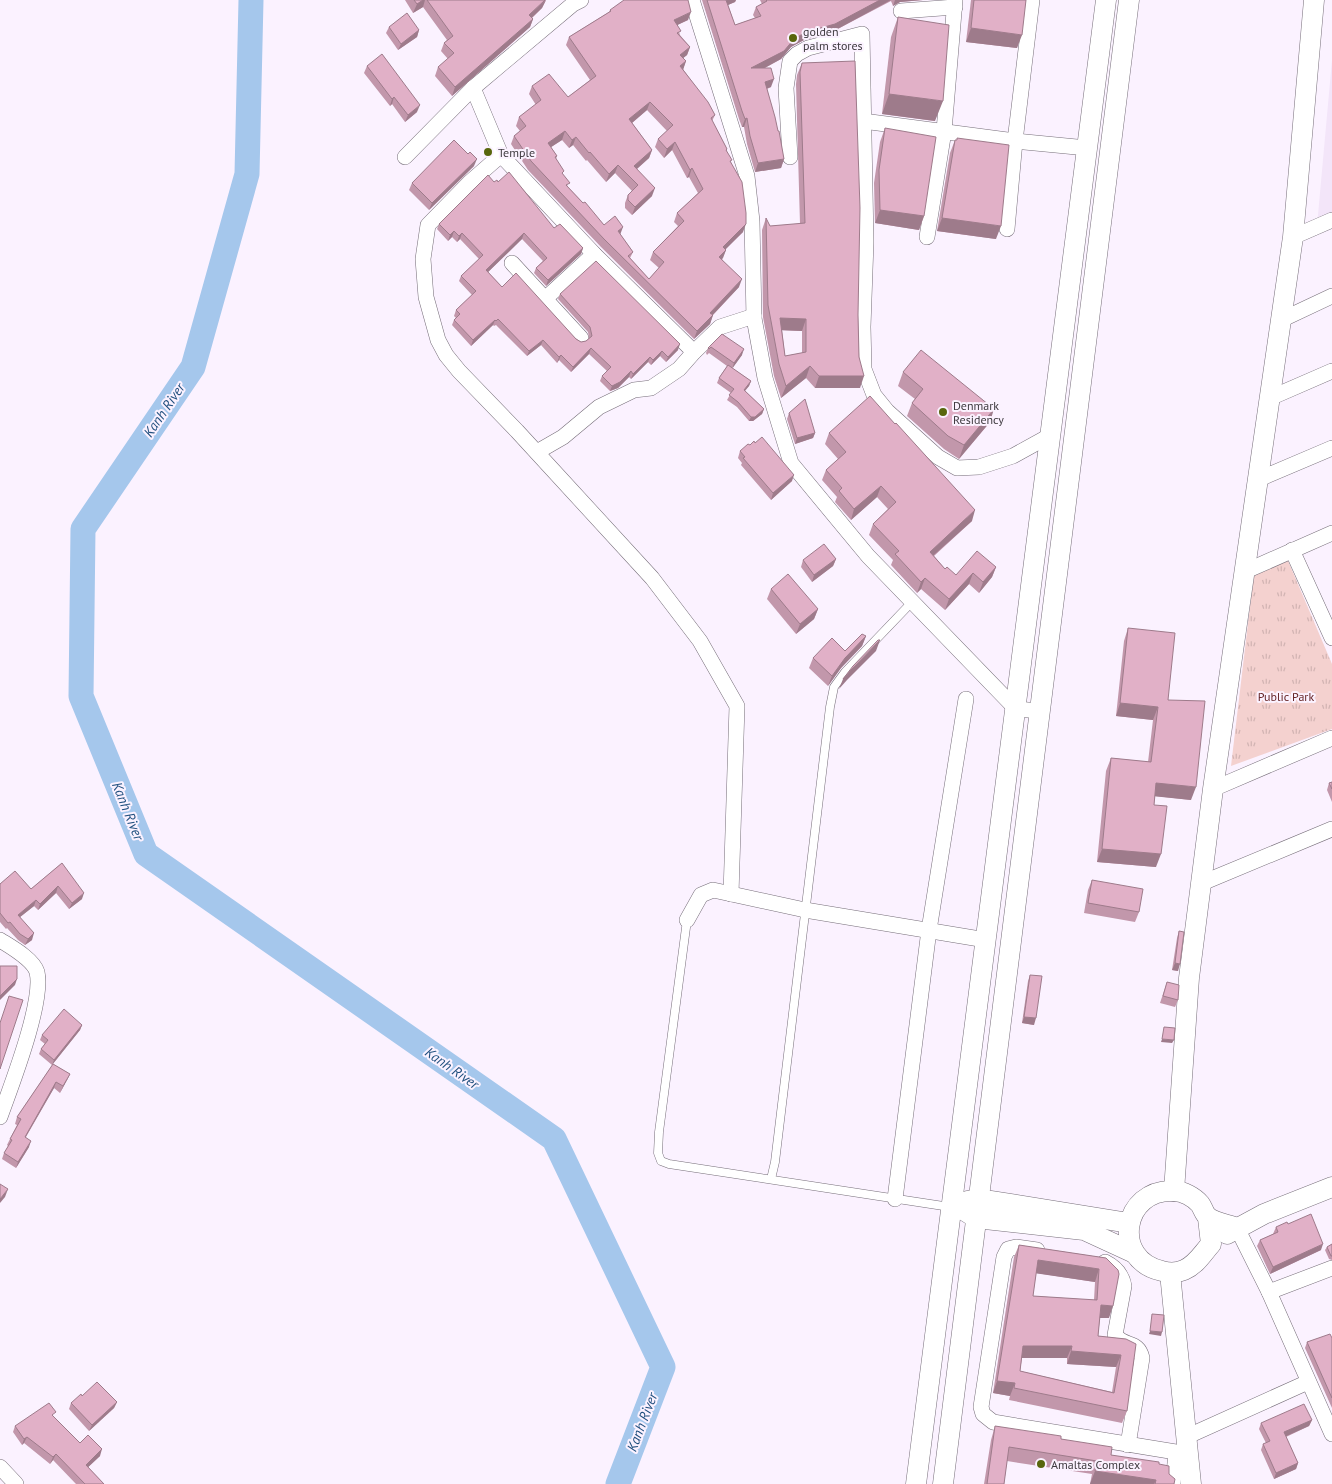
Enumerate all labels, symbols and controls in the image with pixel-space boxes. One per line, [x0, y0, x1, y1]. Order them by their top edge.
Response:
place label: golden palm stores [803, 24, 863, 53]
marker: golden palm stores [787, 32, 799, 44]
place label: Temple [498, 145, 535, 160]
marker: Temple [482, 146, 494, 158]
water label: Kanh River [139, 378, 189, 440]
place label: Denmark Residency [953, 398, 1004, 427]
marker: Denmark Residency [937, 406, 949, 418]
park label: Public Park [1258, 689, 1314, 704]
water label: Kanh River [108, 779, 148, 844]
water label: Kanh River [422, 1043, 483, 1094]
water label: Kanh River [623, 1389, 662, 1454]
place label: Amaltas Complex [1051, 1457, 1140, 1472]
marker: Amaltas Complex [1035, 1458, 1047, 1470]

